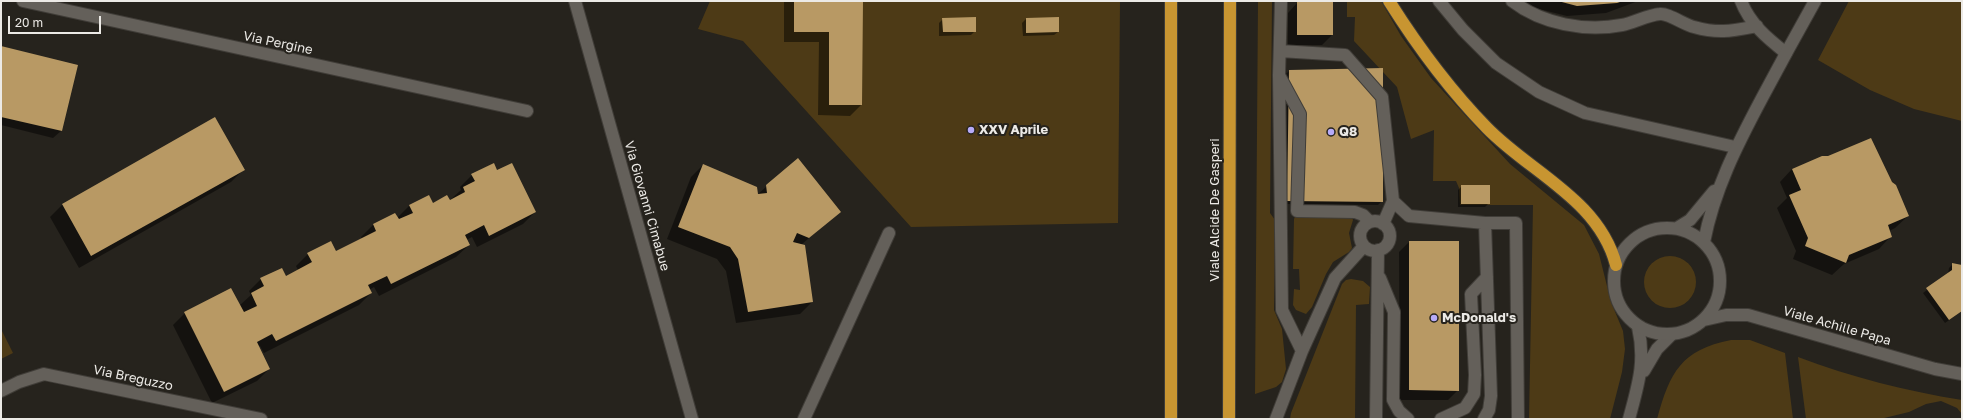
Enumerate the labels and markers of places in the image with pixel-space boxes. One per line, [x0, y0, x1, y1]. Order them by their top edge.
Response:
place label: XXV Aprile [979, 122, 1048, 138]
place label: Q8 [1339, 124, 1357, 140]
marker: XXV Aprile [966, 125, 976, 135]
marker: Q8 [1326, 127, 1336, 137]
place label: McDonald's [1442, 310, 1516, 326]
marker: McDonald's [1429, 313, 1439, 323]

